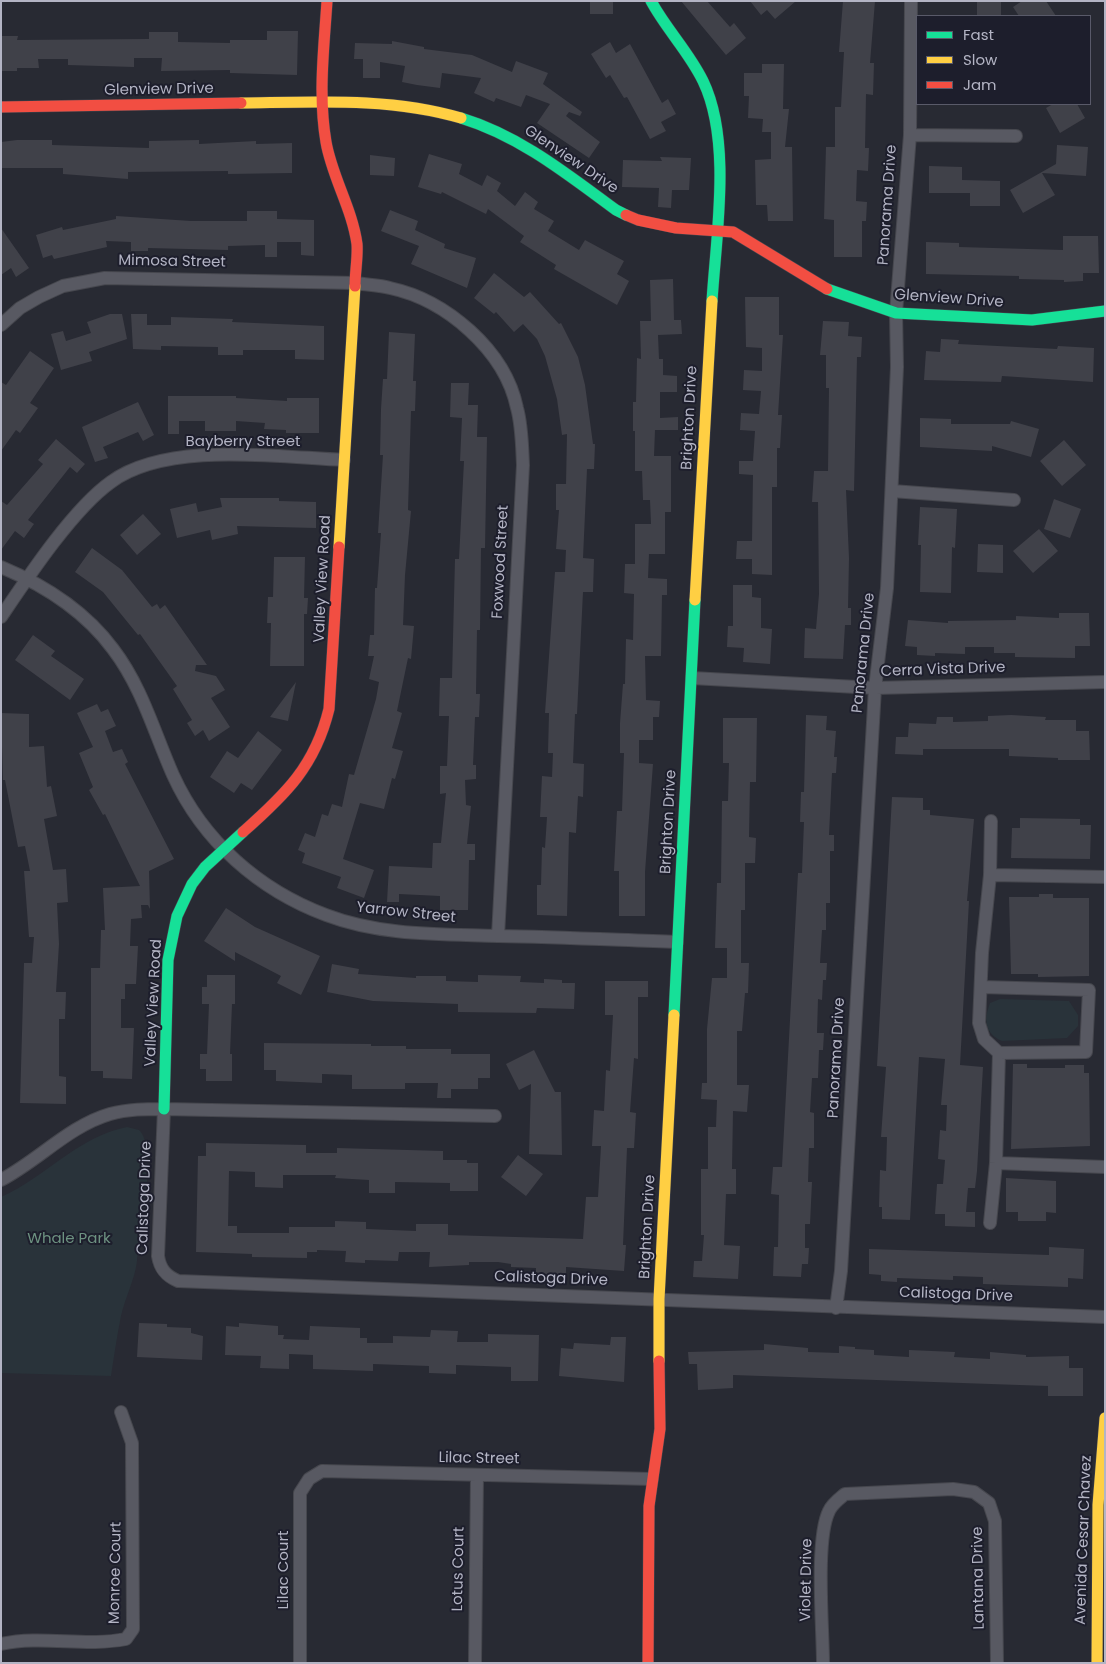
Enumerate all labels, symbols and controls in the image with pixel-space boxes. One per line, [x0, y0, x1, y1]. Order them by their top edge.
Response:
legend [916, 15, 1091, 105]
text: Fast [963, 24, 994, 45]
text: Slow [963, 49, 997, 70]
text: Jam [963, 74, 997, 95]
street label: Glenview Drive [104, 80, 214, 100]
street label: Glenview Drive [521, 122, 621, 198]
street label: Panorama Drive [875, 144, 901, 266]
street label: Mimosa Street [118, 252, 226, 272]
street label: Glenview Drive [894, 286, 1004, 312]
street label: Brighton Drive [678, 365, 702, 471]
street label: Bayberry Street [186, 433, 300, 451]
street label: Foxwood Street [489, 505, 513, 619]
street label: Valley View Road [311, 515, 335, 643]
street label: Panorama Drive [849, 592, 879, 714]
street label: Cerra Vista Drive [880, 659, 1006, 681]
street label: Brighton Drive [657, 769, 681, 875]
street label: Yarrow Street [355, 899, 457, 927]
street label: Valley View Road [142, 939, 166, 1067]
street label: Panorama Drive [825, 997, 849, 1119]
street label: Calistoga Drive [134, 1141, 156, 1255]
street label: Brighton Drive [636, 1174, 660, 1280]
park label: Whale Park [27, 1230, 111, 1248]
street label: Calistoga Drive [494, 1268, 608, 1290]
street label: Calistoga Drive [899, 1284, 1013, 1306]
street label: Lilac Street [438, 1449, 520, 1469]
street label: Avenida Cesar Chavez [1072, 1455, 1096, 1625]
street label: Monroe Court [106, 1522, 126, 1624]
street label: Lotus Court [449, 1526, 469, 1612]
street label: Lantana Drive [969, 1526, 989, 1630]
street label: Lilac Court [275, 1531, 293, 1609]
street label: Violet Drive [797, 1538, 817, 1622]

